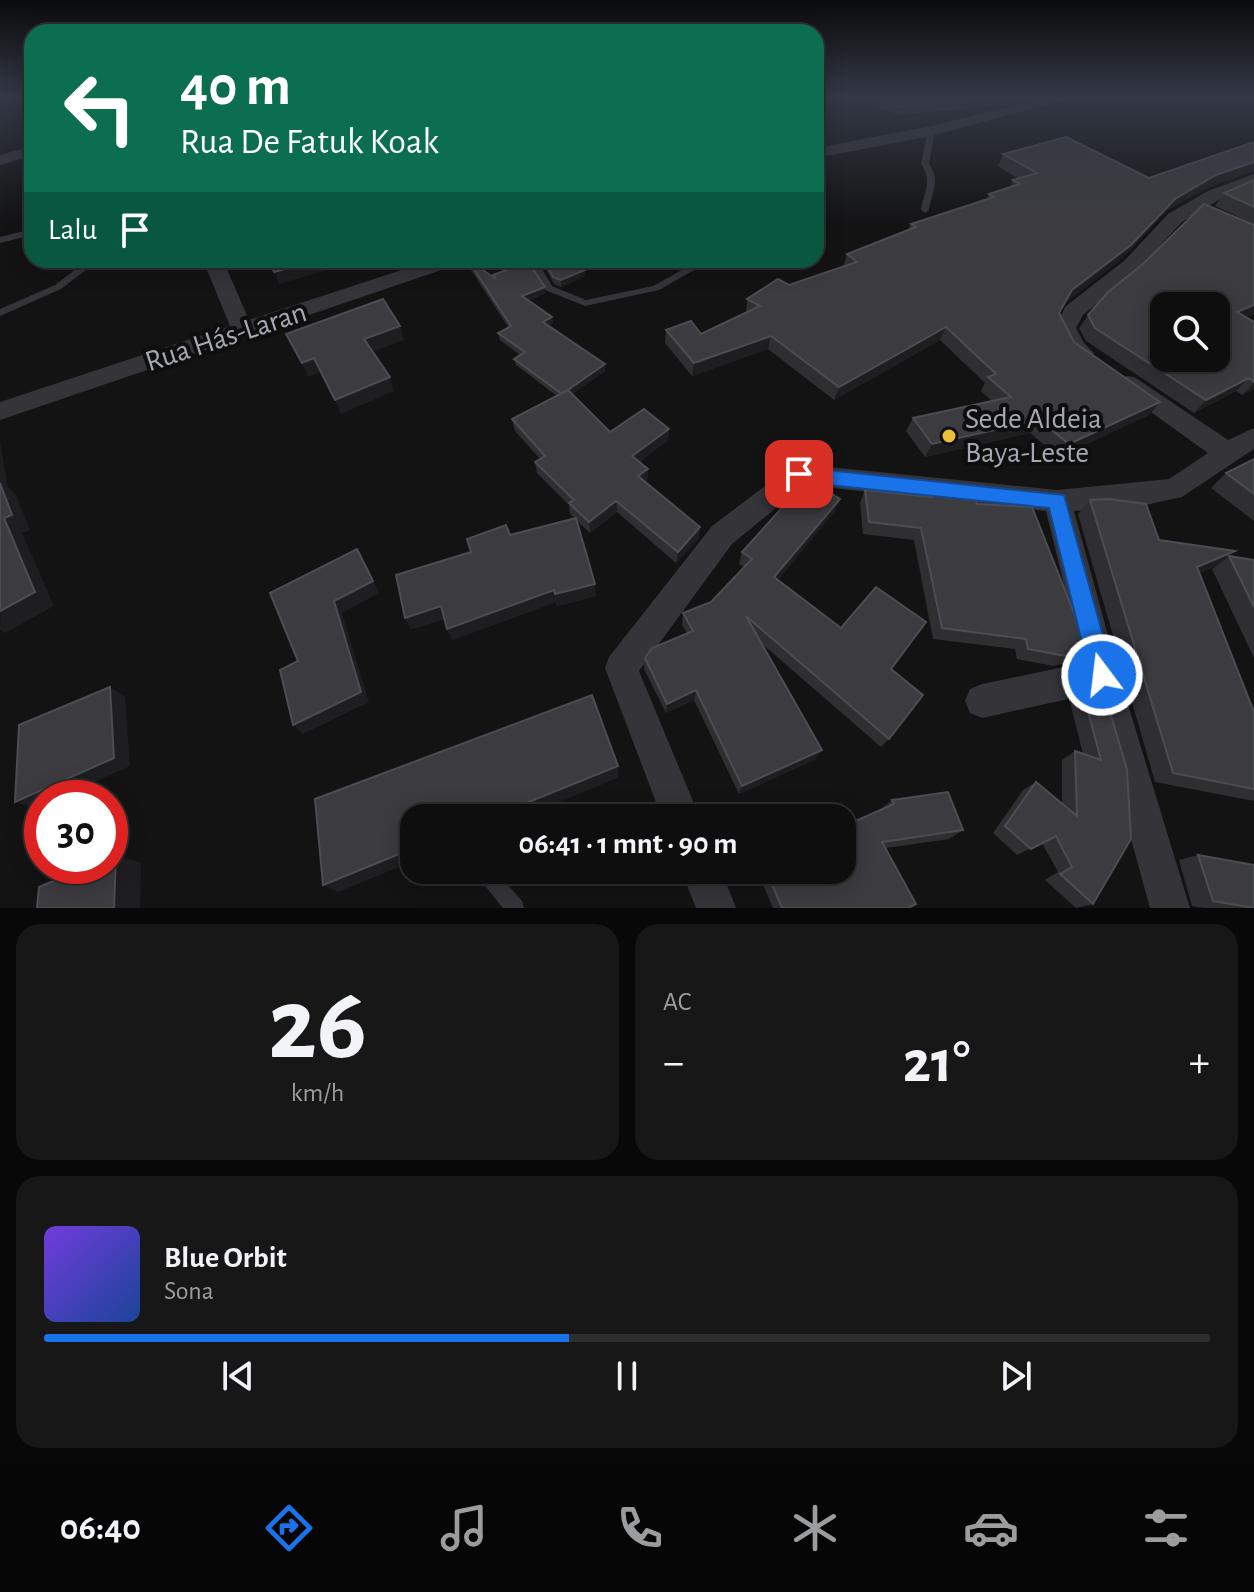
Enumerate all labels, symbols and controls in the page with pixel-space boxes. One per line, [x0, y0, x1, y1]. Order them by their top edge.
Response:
icon: left [48, 56, 152, 160]
text: 40 m [180, 59, 291, 115]
text: Rua De Fatuk Koak [180, 124, 439, 160]
icon: arrive [113, 208, 157, 252]
text: Lalu [48, 215, 97, 245]
map controls [1150, 292, 1230, 372]
button: search [1150, 292, 1230, 372]
street label: Rua Hás-Laran [142, 297, 310, 377]
place label: Sede Aldeia Baya-Leste [965, 404, 1102, 468]
marker: Sede Aldeia Baya-Leste [940, 427, 958, 445]
pin [765, 440, 833, 508]
icon: arrive [777, 452, 821, 496]
position arrow [1060, 633, 1144, 717]
speed limit sign: 30 [24, 780, 128, 884]
text: 06:41 · 1 mnt · 90 m [519, 829, 737, 859]
text: 26 [268, 974, 367, 1078]
text: AC [663, 989, 691, 1015]
text: 21° [903, 1033, 970, 1093]
text: − [663, 1041, 684, 1085]
text: + [1189, 1041, 1210, 1085]
text: km/h [291, 1080, 344, 1106]
text: Blue Orbit [164, 1243, 287, 1273]
text: Sona [164, 1278, 214, 1304]
icon: previous [216, 1354, 260, 1398]
icon: pause [605, 1354, 649, 1398]
icon: next [994, 1354, 1038, 1398]
icon: directions [261, 1500, 317, 1556]
icon: music [436, 1500, 492, 1556]
icon: phone [612, 1500, 668, 1556]
icon: climate [787, 1500, 843, 1556]
icon: car [963, 1500, 1019, 1556]
icon: filters [1138, 1500, 1194, 1556]
text: 06:40 [60, 1510, 141, 1546]

